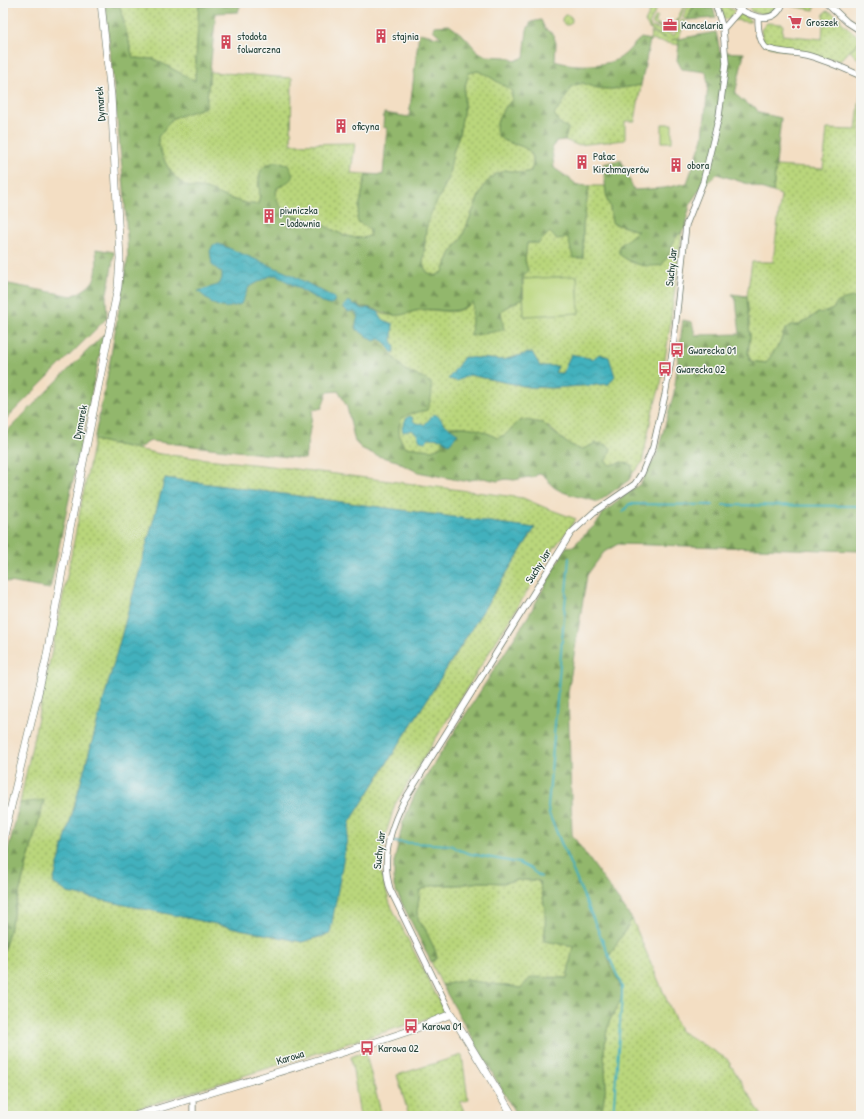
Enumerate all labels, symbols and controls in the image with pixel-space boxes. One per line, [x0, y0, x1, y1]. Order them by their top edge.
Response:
supermarket icon: Groszek [787, 14, 803, 30]
place label: Groszek [806, 15, 838, 29]
office icon: Kancelaria [662, 17, 678, 33]
place label: Kancelaria [681, 18, 724, 32]
building icon: stajnia [373, 28, 389, 44]
place label: stodoła folwarczna [237, 29, 281, 56]
place label: stajnia [392, 29, 419, 43]
building icon: stodoła folwarczna [218, 34, 234, 50]
street label: Dymarek [92, 86, 108, 122]
building icon: oficyna [333, 118, 349, 134]
place label: oficyna [352, 119, 380, 133]
place label: Pałac Kirchmayerów [593, 149, 649, 176]
building icon: Pałac Kirchmayerów [574, 154, 590, 170]
building icon: obora [668, 157, 684, 173]
place label: obora [687, 158, 710, 172]
place label: piwniczka - lodownia [280, 203, 321, 230]
building icon: piwniczka - lodownia [261, 208, 277, 224]
street label: Suchy Jar [662, 247, 680, 287]
bus stop icon: Gwarecka 01 [669, 342, 685, 358]
place label: Gwarecka 01 [688, 343, 736, 357]
bus stop icon: Gwarecka 02 [657, 361, 673, 377]
place label: Gwarecka 02 [676, 362, 725, 376]
street label: Dymarek [70, 403, 90, 440]
street label: Suchy Jar [522, 545, 554, 586]
street label: Suchy Jar [370, 829, 388, 870]
bus stop icon: Karowa 01 [403, 1018, 419, 1034]
place label: Karowa 01 [422, 1019, 462, 1033]
bus stop icon: Karowa 02 [359, 1040, 375, 1056]
place label: Karowa 02 [378, 1041, 419, 1055]
street label: Karowa [274, 1046, 306, 1068]

